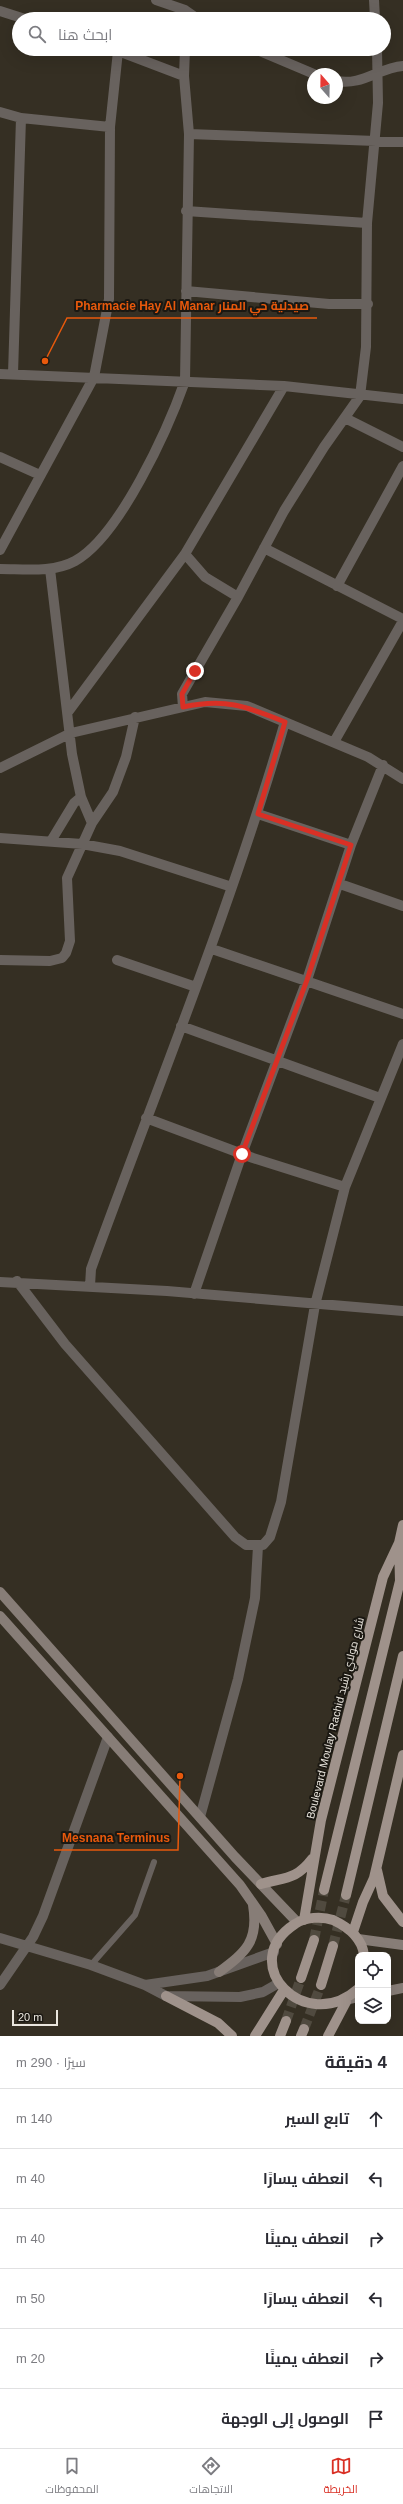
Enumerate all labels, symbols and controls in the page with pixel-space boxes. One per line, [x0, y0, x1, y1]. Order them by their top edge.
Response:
search box [12, 12, 391, 56]
icon: search [26, 23, 48, 45]
text: ابحث هنا [58, 26, 112, 43]
north arrow [307, 68, 343, 104]
callout: Pharmacie Hay Al Manar صيدلية حي المنار [67, 294, 317, 318]
text: Pharmacie Hay Al Manar صيدلية حي المنار [75, 299, 309, 316]
route end [186, 662, 204, 680]
route start [233, 1145, 251, 1163]
street label: Boulevard Moulay Rachid شارع مولاي رشيد [304, 1616, 369, 1821]
callout: Mesnana Terminus [54, 1826, 178, 1850]
text: Mesnana Terminus [62, 1831, 170, 1845]
map controls [355, 1952, 391, 2024]
button: locate [355, 1952, 391, 1988]
button: layers [355, 1988, 391, 2024]
scale bar [12, 2008, 58, 2027]
text: 20 m [18, 2011, 42, 2023]
text: 4 دقيقة [325, 2053, 387, 2072]
text: سيرًا · 290 m [16, 2055, 86, 2070]
icon: ahead [365, 2108, 387, 2130]
text: تابع السير [285, 2110, 349, 2127]
text: 140 m [16, 2111, 52, 2126]
icon: left [365, 2168, 387, 2190]
text: انعطف يسارًا [263, 2170, 349, 2187]
text: 40 m [16, 2171, 45, 2186]
icon: right [365, 2228, 387, 2250]
text: انعطف يمينًا [265, 2230, 349, 2247]
text: 40 m [16, 2231, 45, 2246]
icon: left [365, 2288, 387, 2310]
text: انعطف يسارًا [263, 2290, 349, 2307]
text: 50 m [16, 2291, 45, 2306]
icon: right [365, 2348, 387, 2370]
text: انعطف يمينًا [265, 2350, 349, 2367]
text: 20 m [16, 2351, 45, 2366]
icon: arrive [365, 2408, 387, 2430]
text: الوصول إلى الوجهة [221, 2410, 349, 2427]
tab: المحفوظات [45, 2455, 99, 2499]
tab: الاتجاهات [189, 2455, 233, 2499]
tab: الخريطة [323, 2455, 358, 2499]

